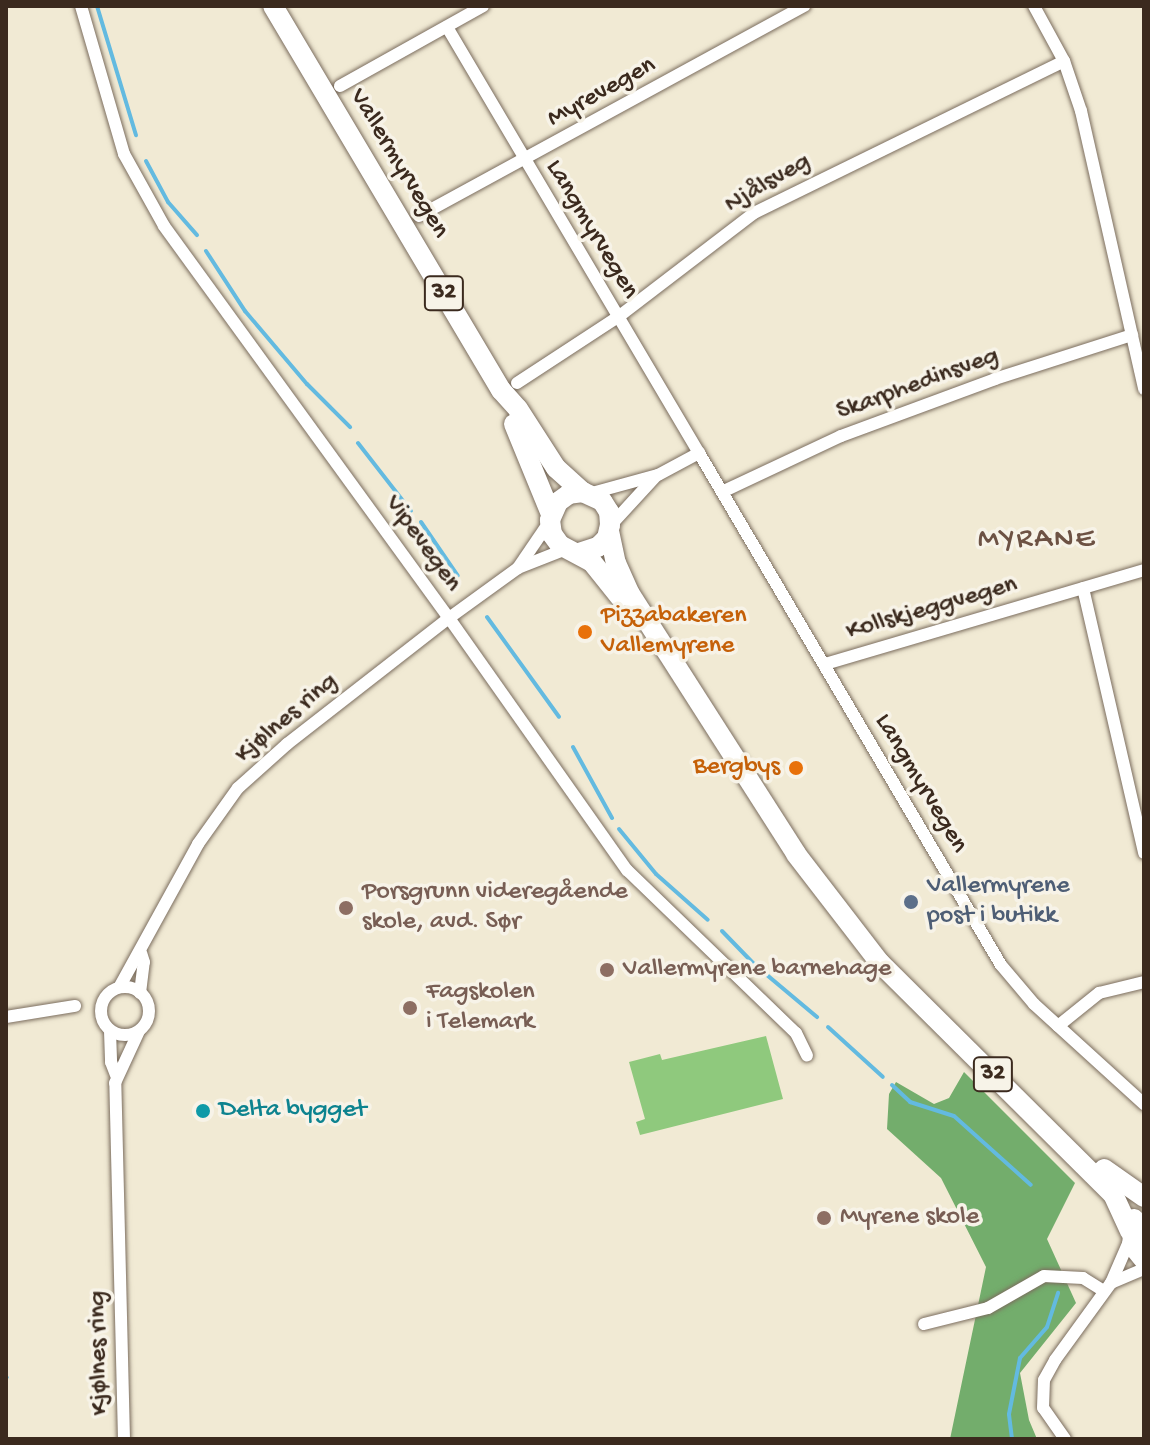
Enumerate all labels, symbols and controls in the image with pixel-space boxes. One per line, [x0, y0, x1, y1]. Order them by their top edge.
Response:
street label: Myrevegen [542, 51, 662, 135]
street label: Vallermyrvegen [341, 84, 455, 244]
street label: Njålsveg [720, 147, 816, 221]
street label: Langmyrvegen [537, 155, 645, 305]
road number: 32 [422, 273, 466, 313]
street label: Skarphedinsveg [833, 341, 1003, 429]
street label: Vipevegen [377, 490, 467, 598]
district label: MYRANE [978, 523, 1096, 559]
street label: Kollskjeggvegen [843, 570, 1021, 648]
place label: Pizzabakeren Vallemyrene [601, 601, 746, 662]
marker: Pizzabakeren Vallemyrene [576, 623, 594, 641]
street label: Kjølnes ring [229, 667, 345, 771]
street label: Langmyrvegen [866, 709, 974, 859]
place label: Bergbys [693, 752, 780, 784]
marker: Bergbys [787, 759, 805, 777]
place label: Vallermyrene post i butikk [927, 871, 1070, 932]
place label: Porsgrunn videregående skole, avd. Sør [362, 877, 628, 938]
marker: Vallermyrene post i butikk [902, 893, 920, 911]
marker: Porsgrunn videregående skole, avd. Sør [337, 899, 355, 917]
place label: Vallermyrene barnehage [623, 954, 892, 986]
marker: Vallermyrene barnehage [598, 961, 616, 979]
place label: Fagskolen i Telemark [426, 977, 535, 1038]
marker: Fagskolen i Telemark [401, 999, 419, 1017]
road number: 32 [971, 1054, 1015, 1094]
place label: Delta bygget [219, 1095, 366, 1127]
marker: Delta bygget [194, 1102, 212, 1120]
place label: Myrene skole [840, 1202, 979, 1234]
marker: Myrene skole [815, 1209, 833, 1227]
street label: Kjølnes ring [83, 1290, 117, 1416]

